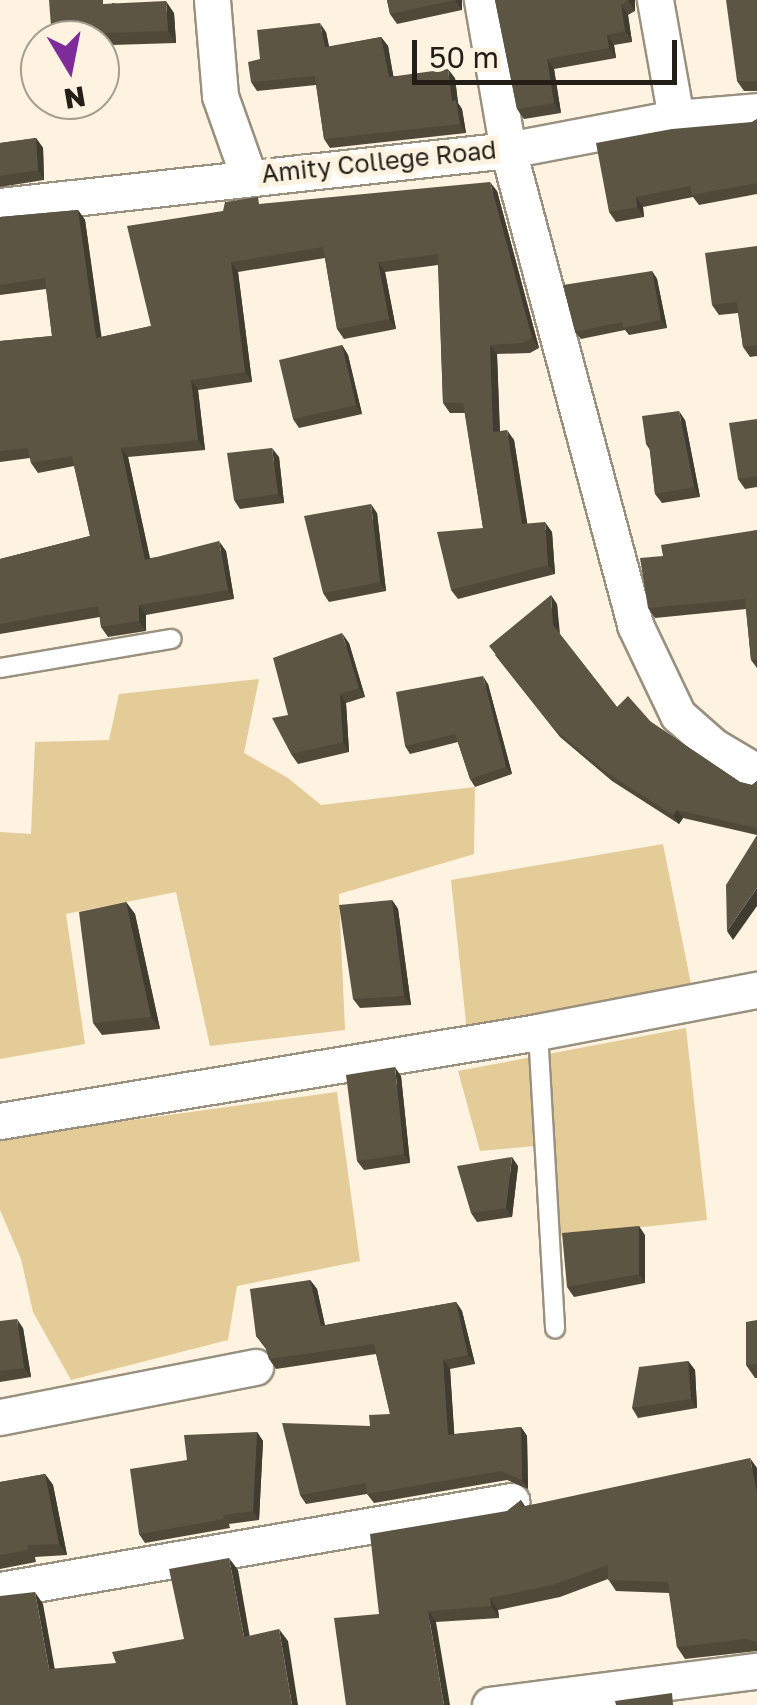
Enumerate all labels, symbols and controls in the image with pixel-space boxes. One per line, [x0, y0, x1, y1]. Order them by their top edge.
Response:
north arrow [20, 20, 120, 120]
scale bar [417, 20, 682, 82]
text: 50 m [429, 39, 499, 75]
text: N [62, 80, 88, 116]
street label: Amity College Road [260, 135, 498, 189]

